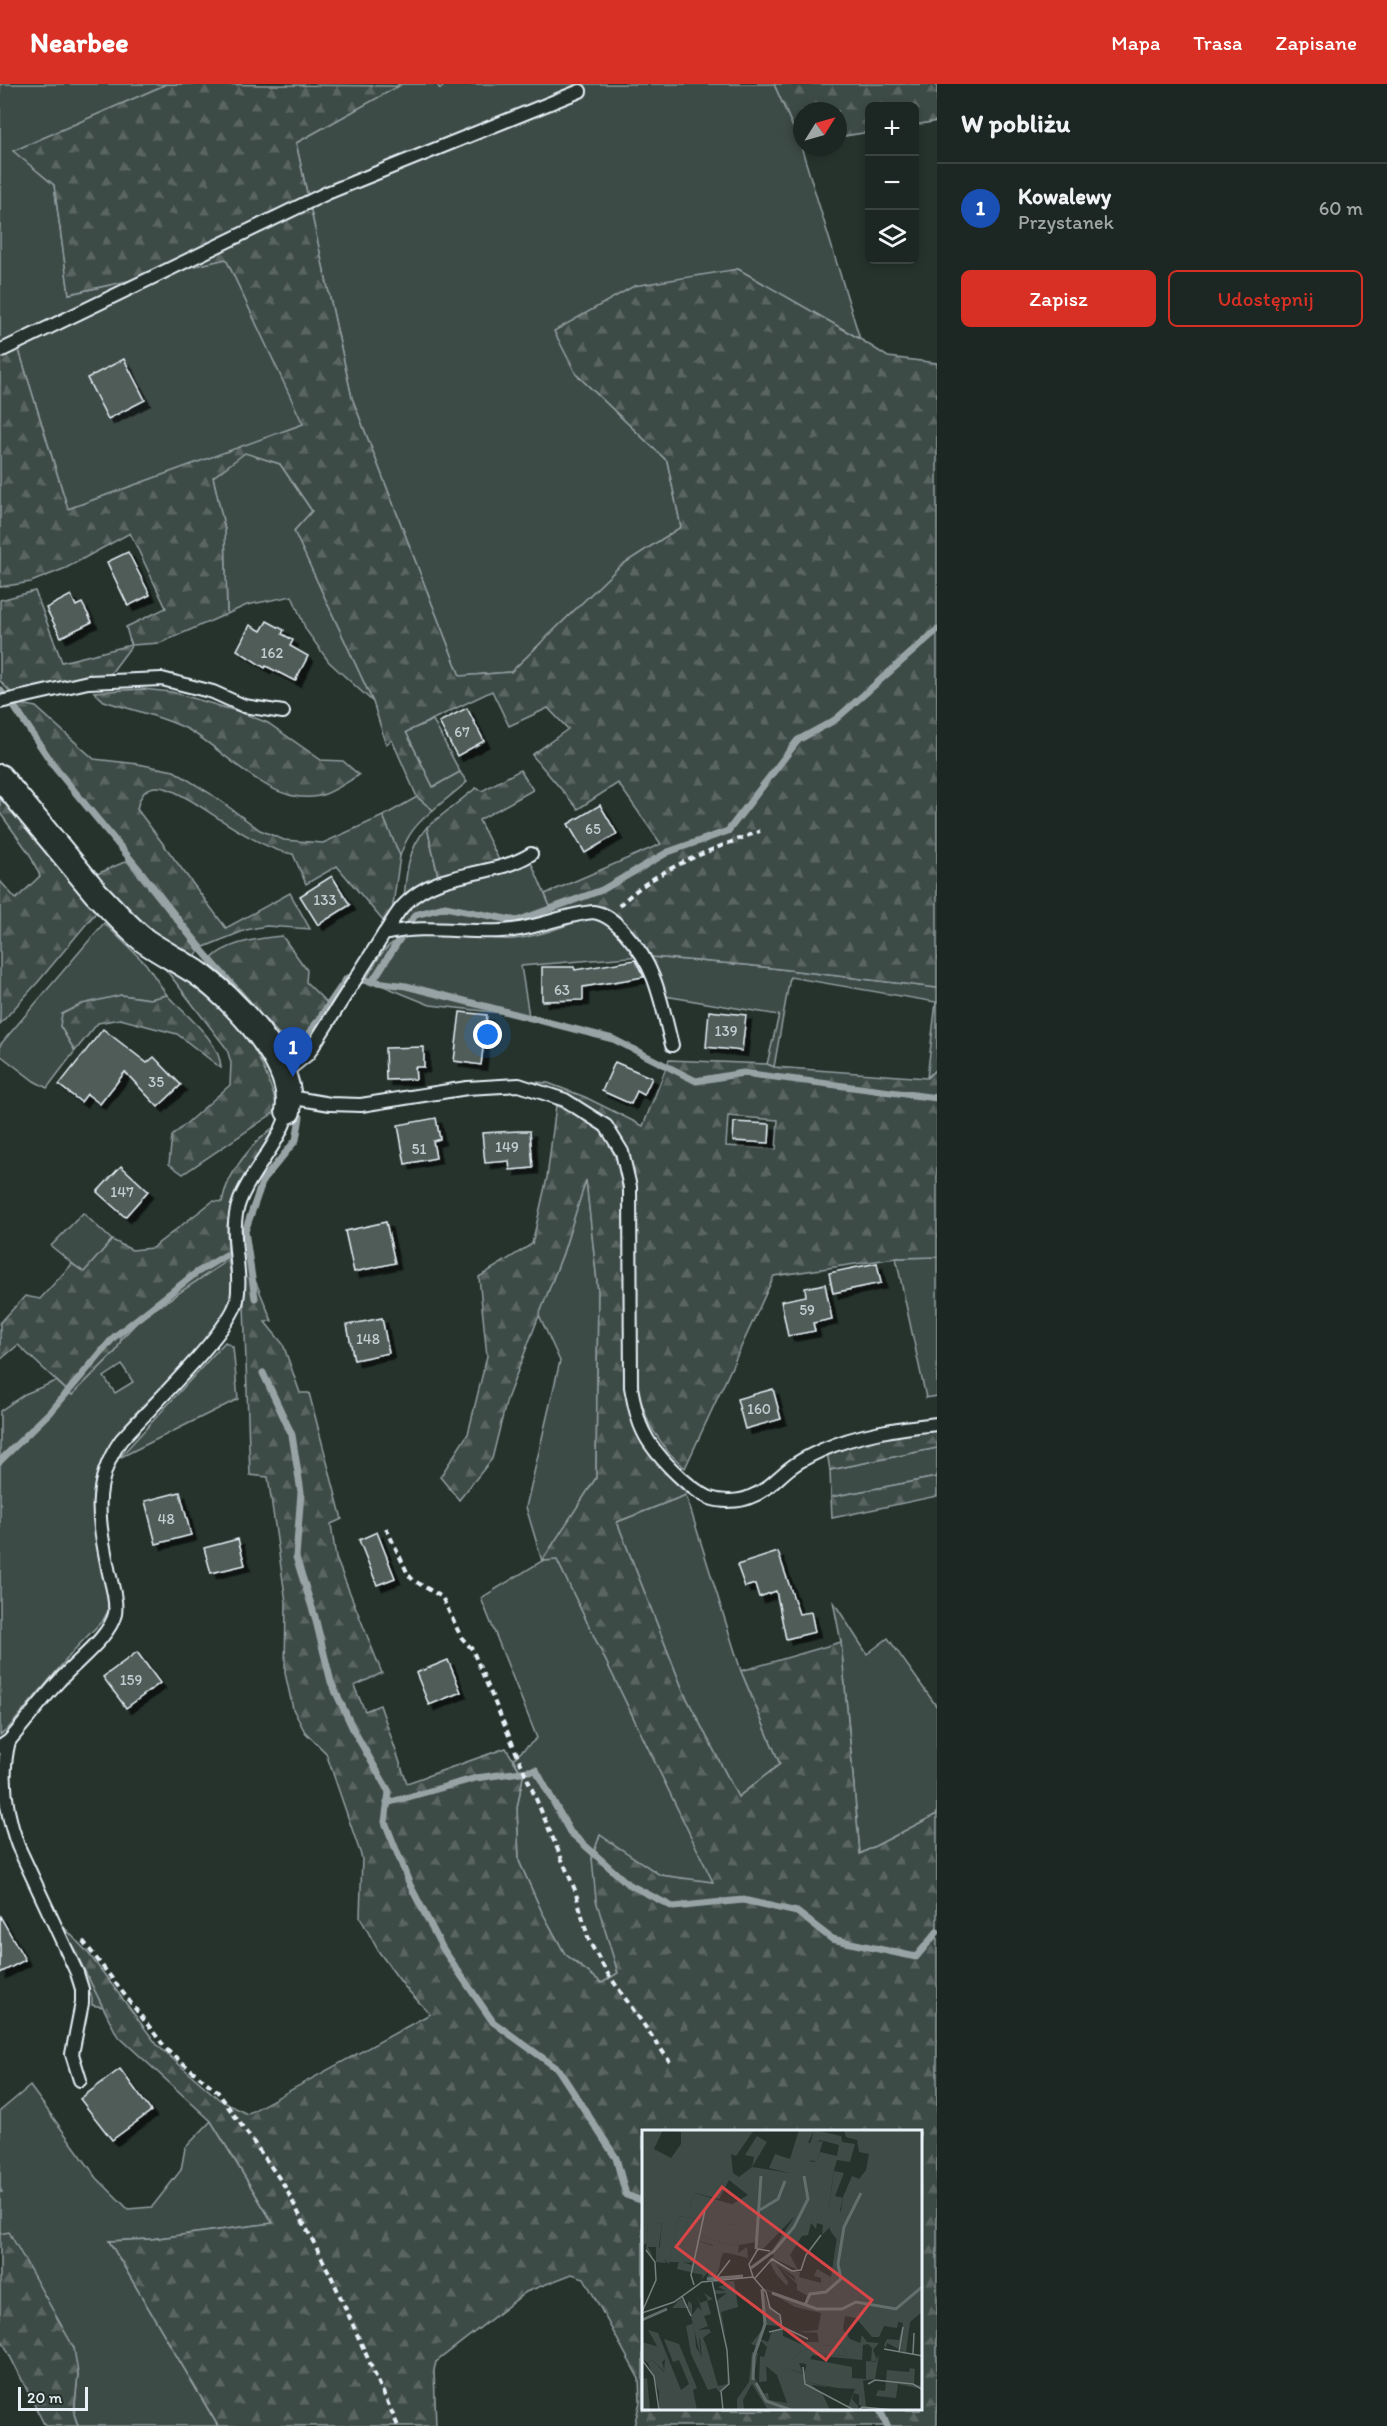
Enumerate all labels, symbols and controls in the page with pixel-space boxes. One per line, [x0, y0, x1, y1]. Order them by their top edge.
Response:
text: Nearbee [30, 25, 129, 59]
text: Mapa [1111, 30, 1160, 55]
text: Trasa [1193, 30, 1242, 55]
text: Zapisane [1275, 30, 1357, 55]
north arrow [793, 102, 847, 156]
map controls [865, 102, 919, 264]
button: + [865, 102, 919, 156]
text: W pobliżu [961, 107, 1070, 139]
button: − [865, 156, 919, 210]
text: Kowalewy [1018, 183, 1111, 210]
text: 1 [976, 196, 985, 220]
text: 60 m [1319, 196, 1363, 220]
button: layers [865, 210, 919, 264]
text: Przystanek [1018, 210, 1114, 234]
button: Zapisz [961, 270, 1156, 327]
button: Udostępnij [1168, 270, 1363, 327]
house number: 162 [261, 644, 283, 662]
house number: 67 [454, 723, 470, 741]
house number: 65 [585, 820, 601, 838]
house number: 133 [313, 891, 337, 909]
house number: 63 [554, 981, 570, 999]
your location [473, 1020, 502, 1049]
house number: 139 [715, 1022, 738, 1040]
pin: 1 [274, 1028, 312, 1077]
house number: 35 [148, 1073, 164, 1091]
house number: 149 [495, 1138, 519, 1156]
house number: 51 [412, 1140, 426, 1158]
house number: 147 [110, 1183, 134, 1201]
house number: 59 [799, 1301, 815, 1319]
house number: 148 [356, 1330, 380, 1348]
house number: 160 [747, 1400, 771, 1418]
house number: 48 [157, 1510, 175, 1528]
house number: 159 [120, 1671, 142, 1689]
inset map [642, 2130, 922, 2411]
scale bar [18, 2384, 88, 2412]
text: 20 m [27, 2388, 62, 2407]

